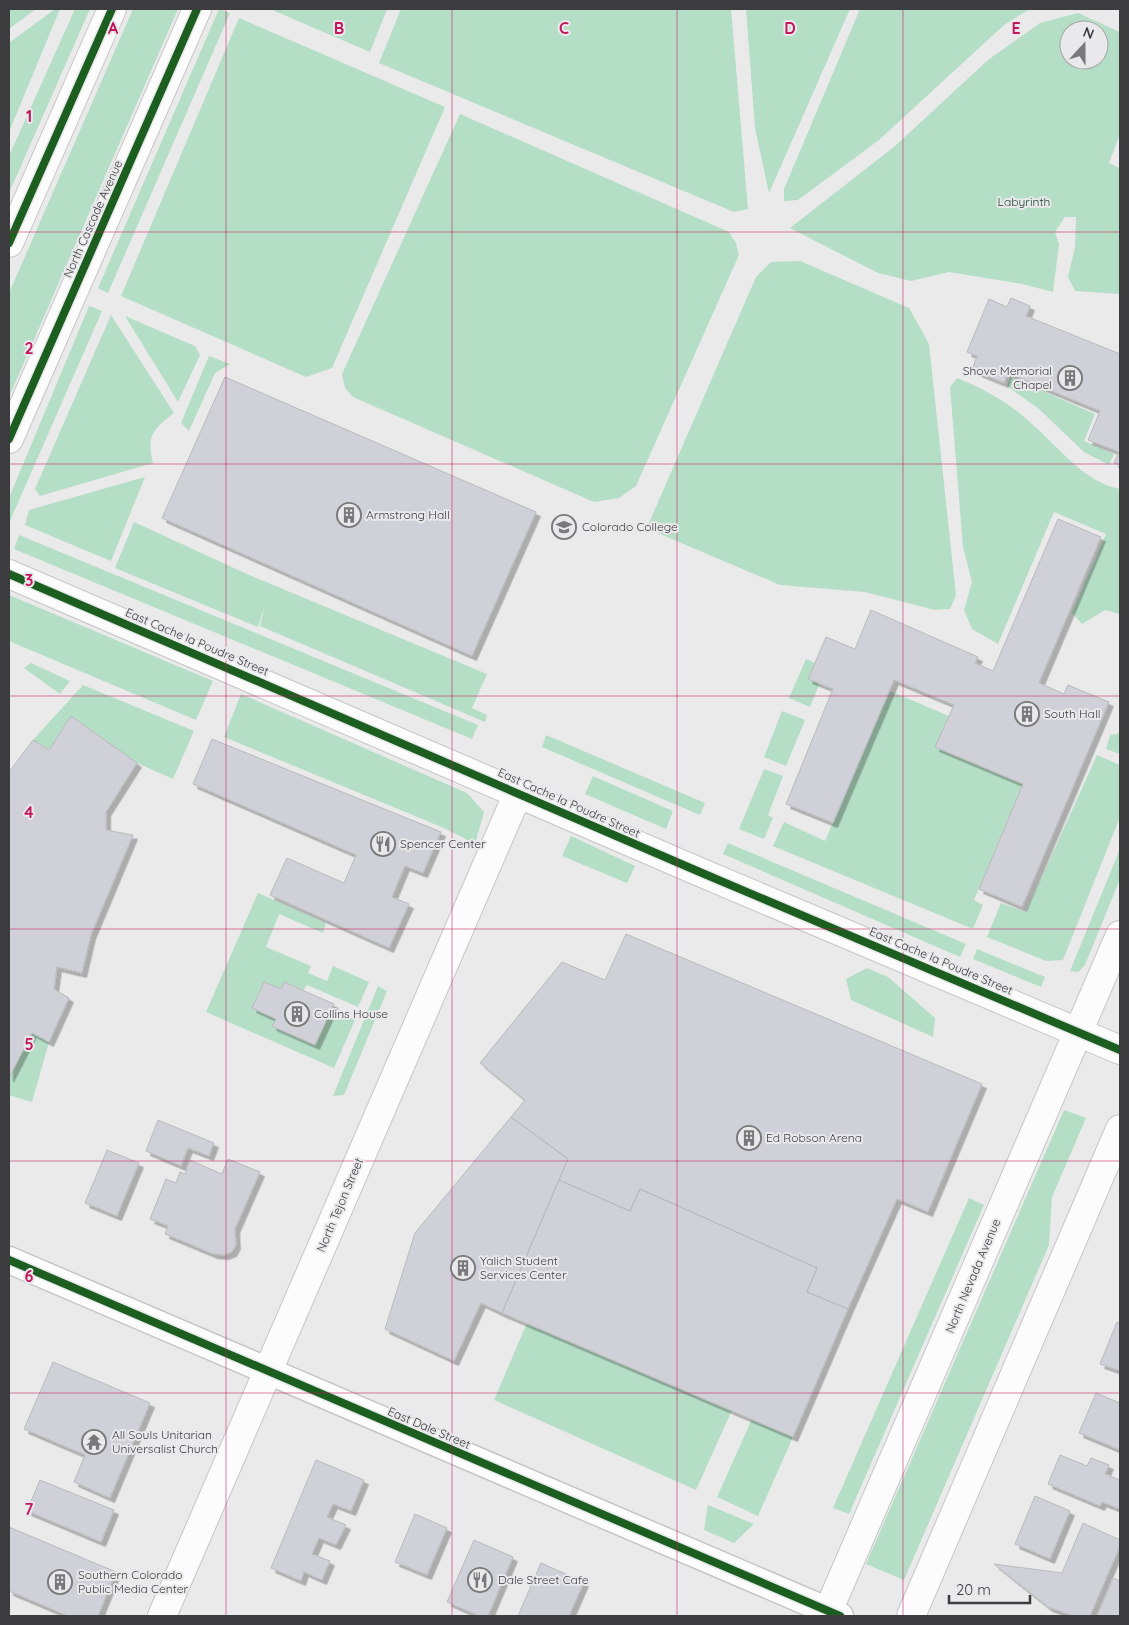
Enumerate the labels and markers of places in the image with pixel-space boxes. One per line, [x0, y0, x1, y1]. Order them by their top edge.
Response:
place label: Shove Memorial Chapel [963, 363, 1052, 392]
building icon: Shove Memorial Chapel [1057, 365, 1083, 391]
building icon: Armstrong Hall [336, 502, 362, 528]
place label: Armstrong Hall [366, 507, 450, 522]
school or university icon: Colorado College [551, 514, 577, 540]
place label: Colorado College [582, 519, 678, 534]
building icon: South Hall [1014, 701, 1040, 727]
place label: South Hall [1044, 706, 1100, 721]
restaurant icon: Spencer Center [370, 831, 396, 857]
place label: Spencer Center [400, 836, 486, 851]
building icon: Collins House [284, 1001, 310, 1027]
place label: Collins House [314, 1006, 388, 1021]
building icon: Ed Robson Arena [736, 1125, 762, 1151]
place label: Ed Robson Arena [766, 1130, 862, 1145]
place label: Yalich Student Services Center [480, 1253, 567, 1282]
building icon: Yalich Student Services Center [450, 1255, 476, 1281]
place label: All Souls Unitarian Universalist Church [112, 1427, 218, 1456]
temple icon: All Souls Unitarian Universalist Church [81, 1429, 107, 1455]
place label: Southern Colorado Public Media Center [78, 1567, 188, 1596]
restaurant icon: Dale Street Cafe [467, 1567, 493, 1593]
building icon: Southern Colorado Public Media Center [47, 1569, 73, 1595]
place label: Dale Street Cafe [498, 1572, 589, 1587]

